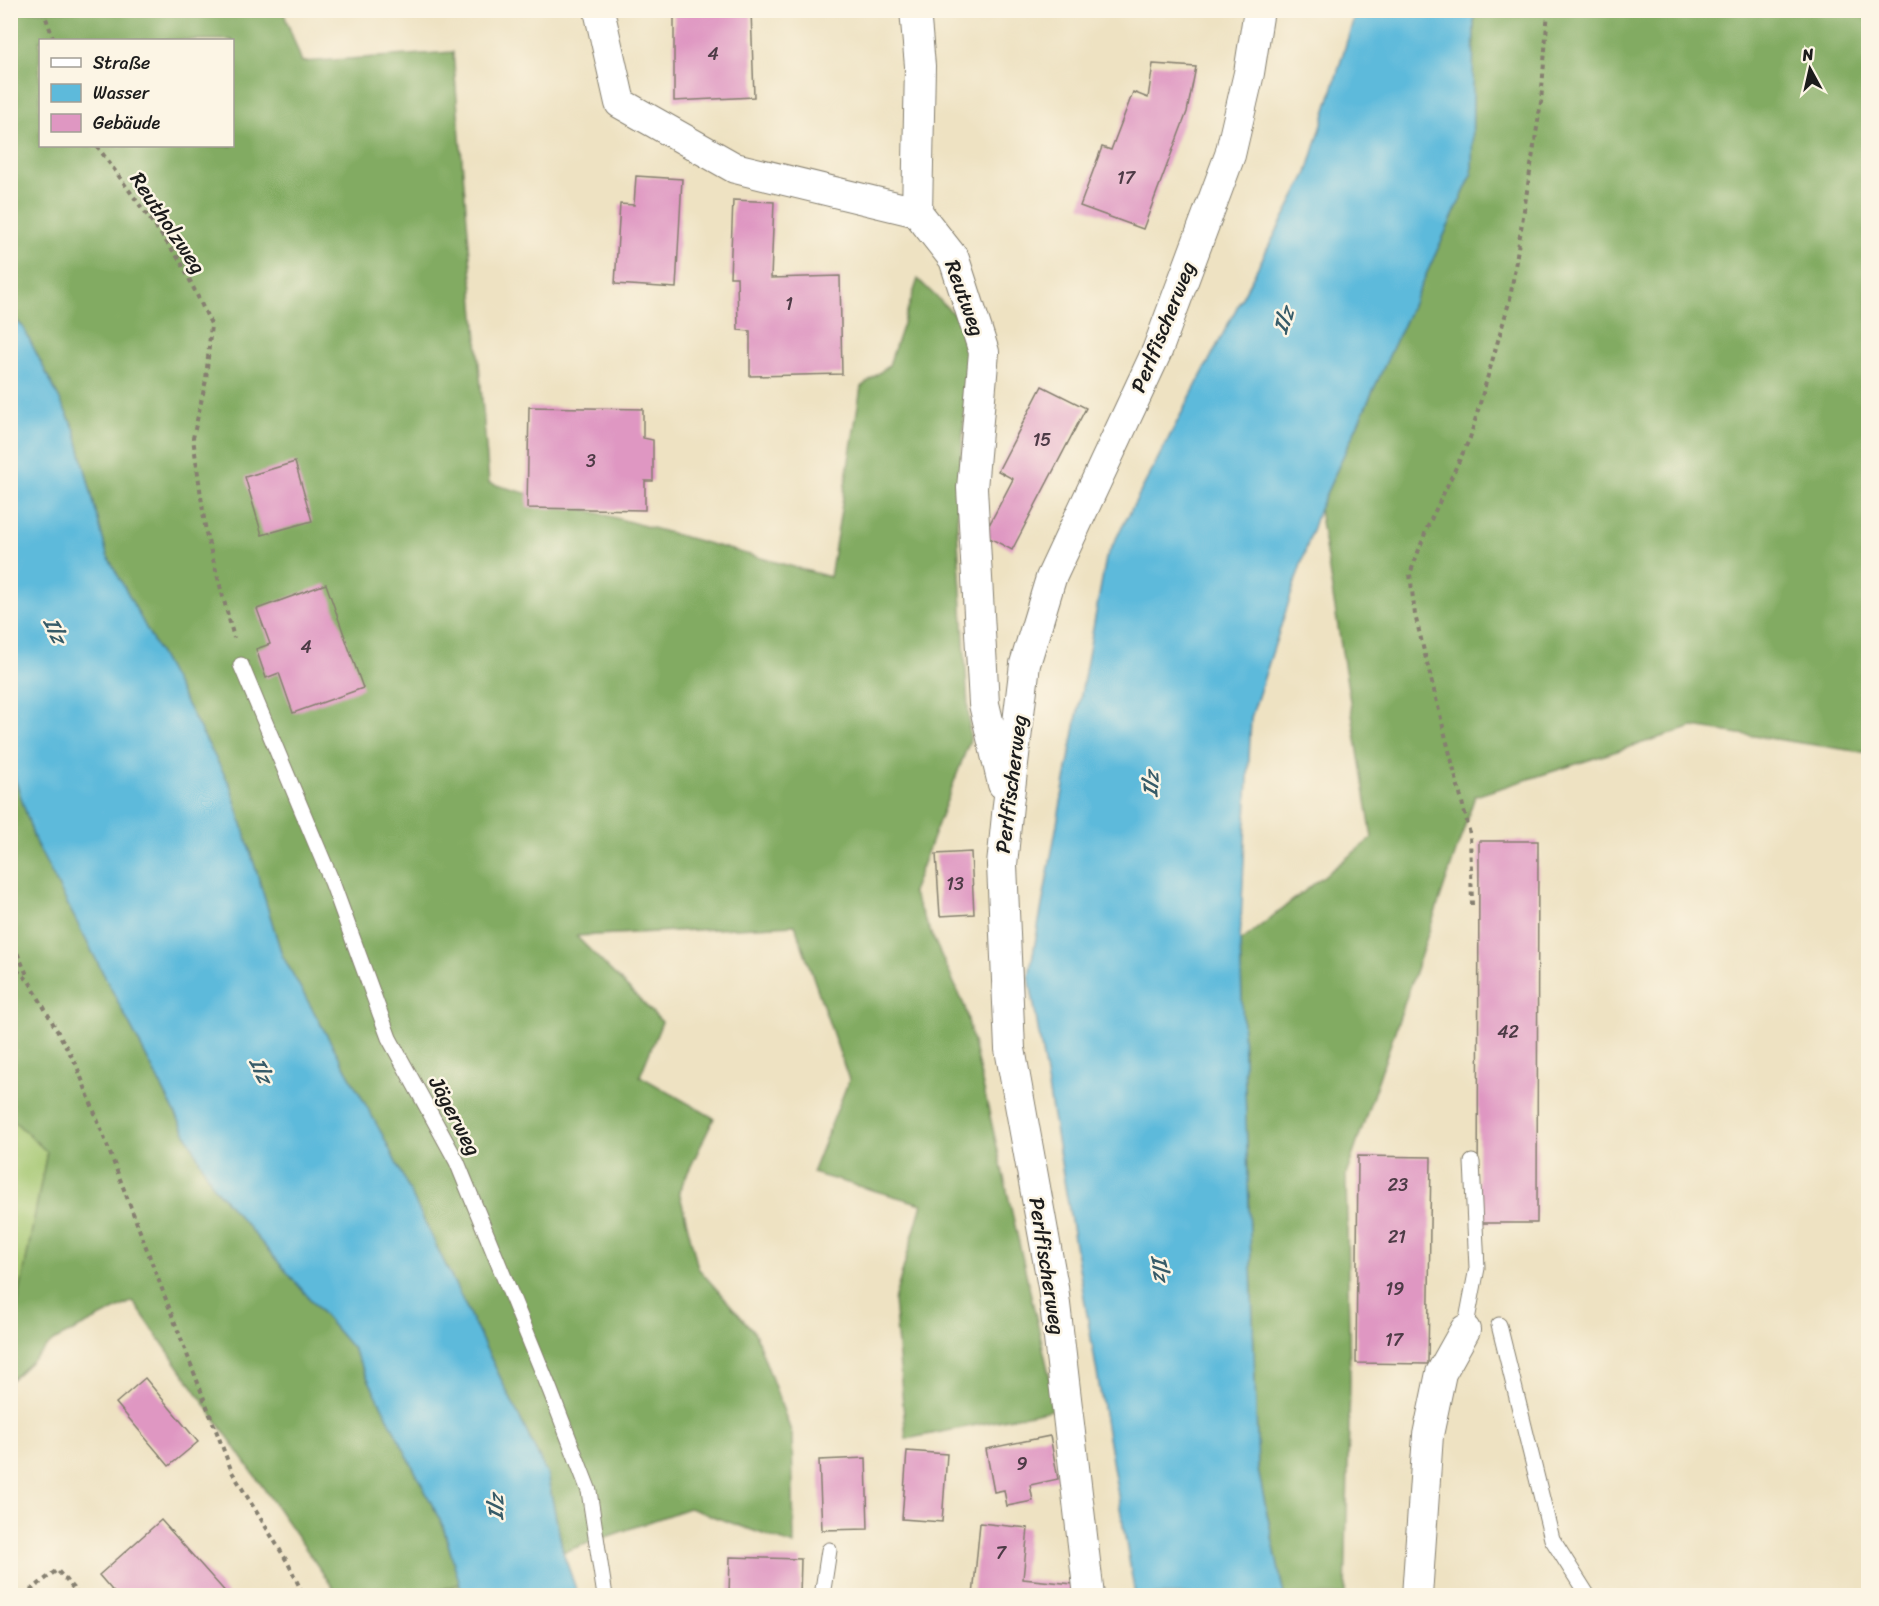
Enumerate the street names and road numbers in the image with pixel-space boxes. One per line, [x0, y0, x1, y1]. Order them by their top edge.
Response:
street label: Reutholzweg [119, 164, 217, 282]
street label: Reutweg [934, 254, 996, 342]
street label: Perlfischerweg [1119, 255, 1207, 399]
street label: Perlfischerweg [984, 712, 1038, 855]
street label: Jägerweg [417, 1068, 492, 1163]
street label: Perlfischerweg [1017, 1194, 1077, 1338]

